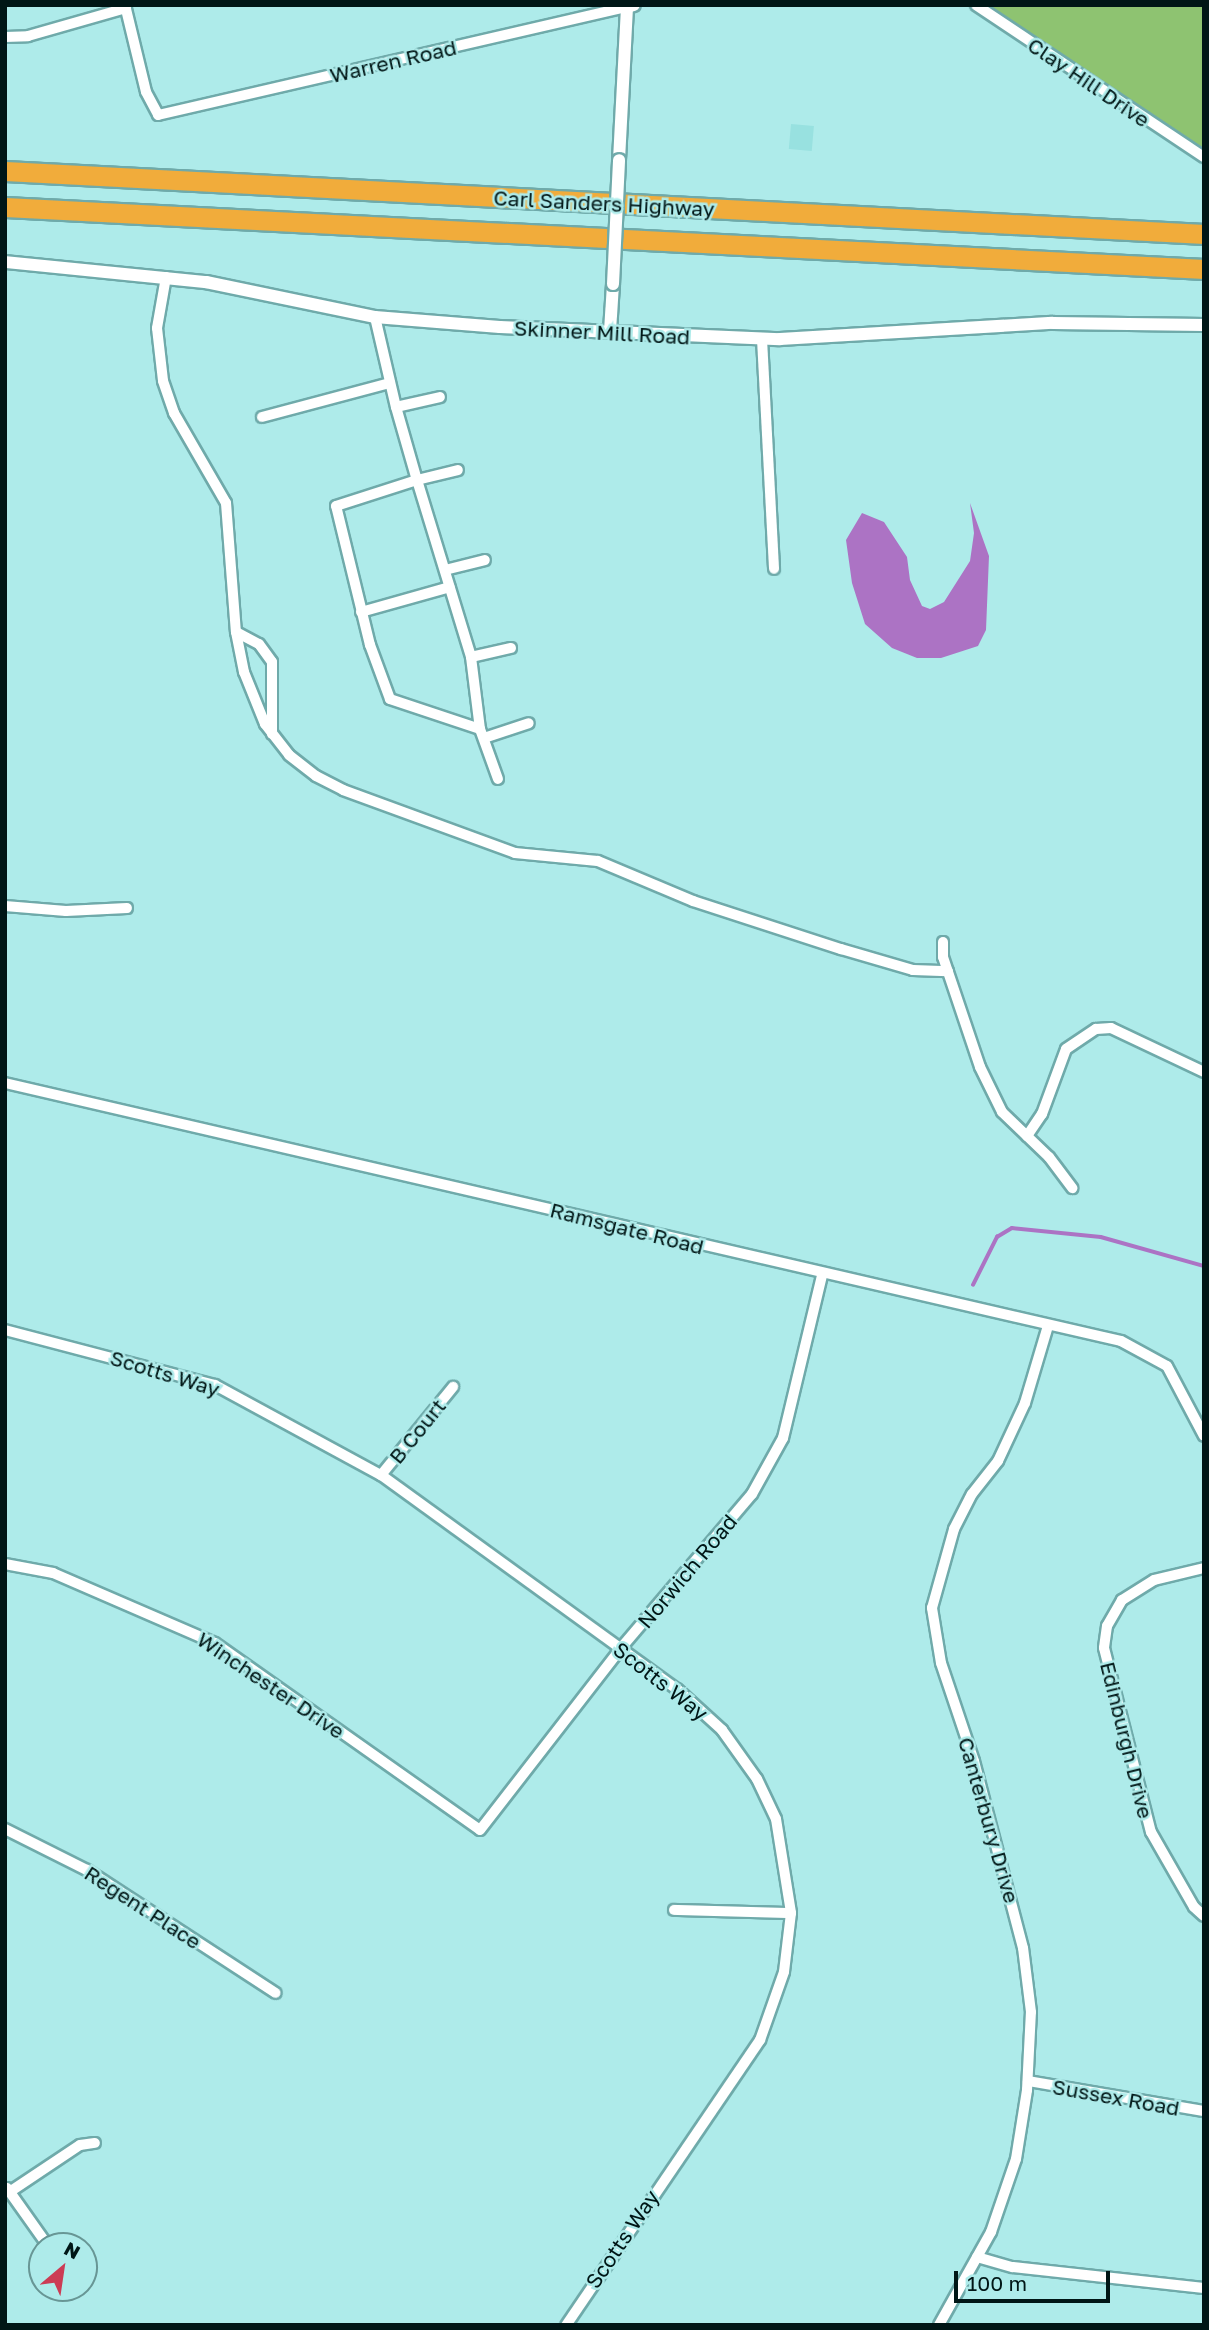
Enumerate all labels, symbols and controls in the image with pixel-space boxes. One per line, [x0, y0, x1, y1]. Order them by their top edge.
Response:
street label: Clay Hill Drive [1023, 32, 1155, 132]
street label: Warren Road [327, 34, 459, 88]
street label: Carl Sanders Highway [493, 185, 715, 221]
street label: Skinner Mill Road [513, 315, 691, 349]
street label: Ramsgate Road [548, 1197, 706, 1259]
street label: Scotts Way [107, 1344, 223, 1402]
street label: B Court [383, 1394, 451, 1468]
street label: Norwich Road [632, 1509, 742, 1633]
street label: Winchester Drive [192, 1626, 350, 1744]
street label: Scotts Way [609, 1636, 713, 1726]
street label: Edinburgh Drive [1095, 1659, 1159, 1821]
street label: Canterbury Drive [953, 1734, 1025, 1906]
street label: Regent Place [80, 1860, 206, 1954]
street label: Sussex Road [1051, 2073, 1181, 2121]
street label: Scotts Way [580, 2185, 664, 2293]
north arrow [28, 2232, 98, 2302]
text: N [61, 2236, 84, 2264]
scale bar [957, 2256, 1113, 2300]
text: 100 m [967, 2270, 1027, 2296]

